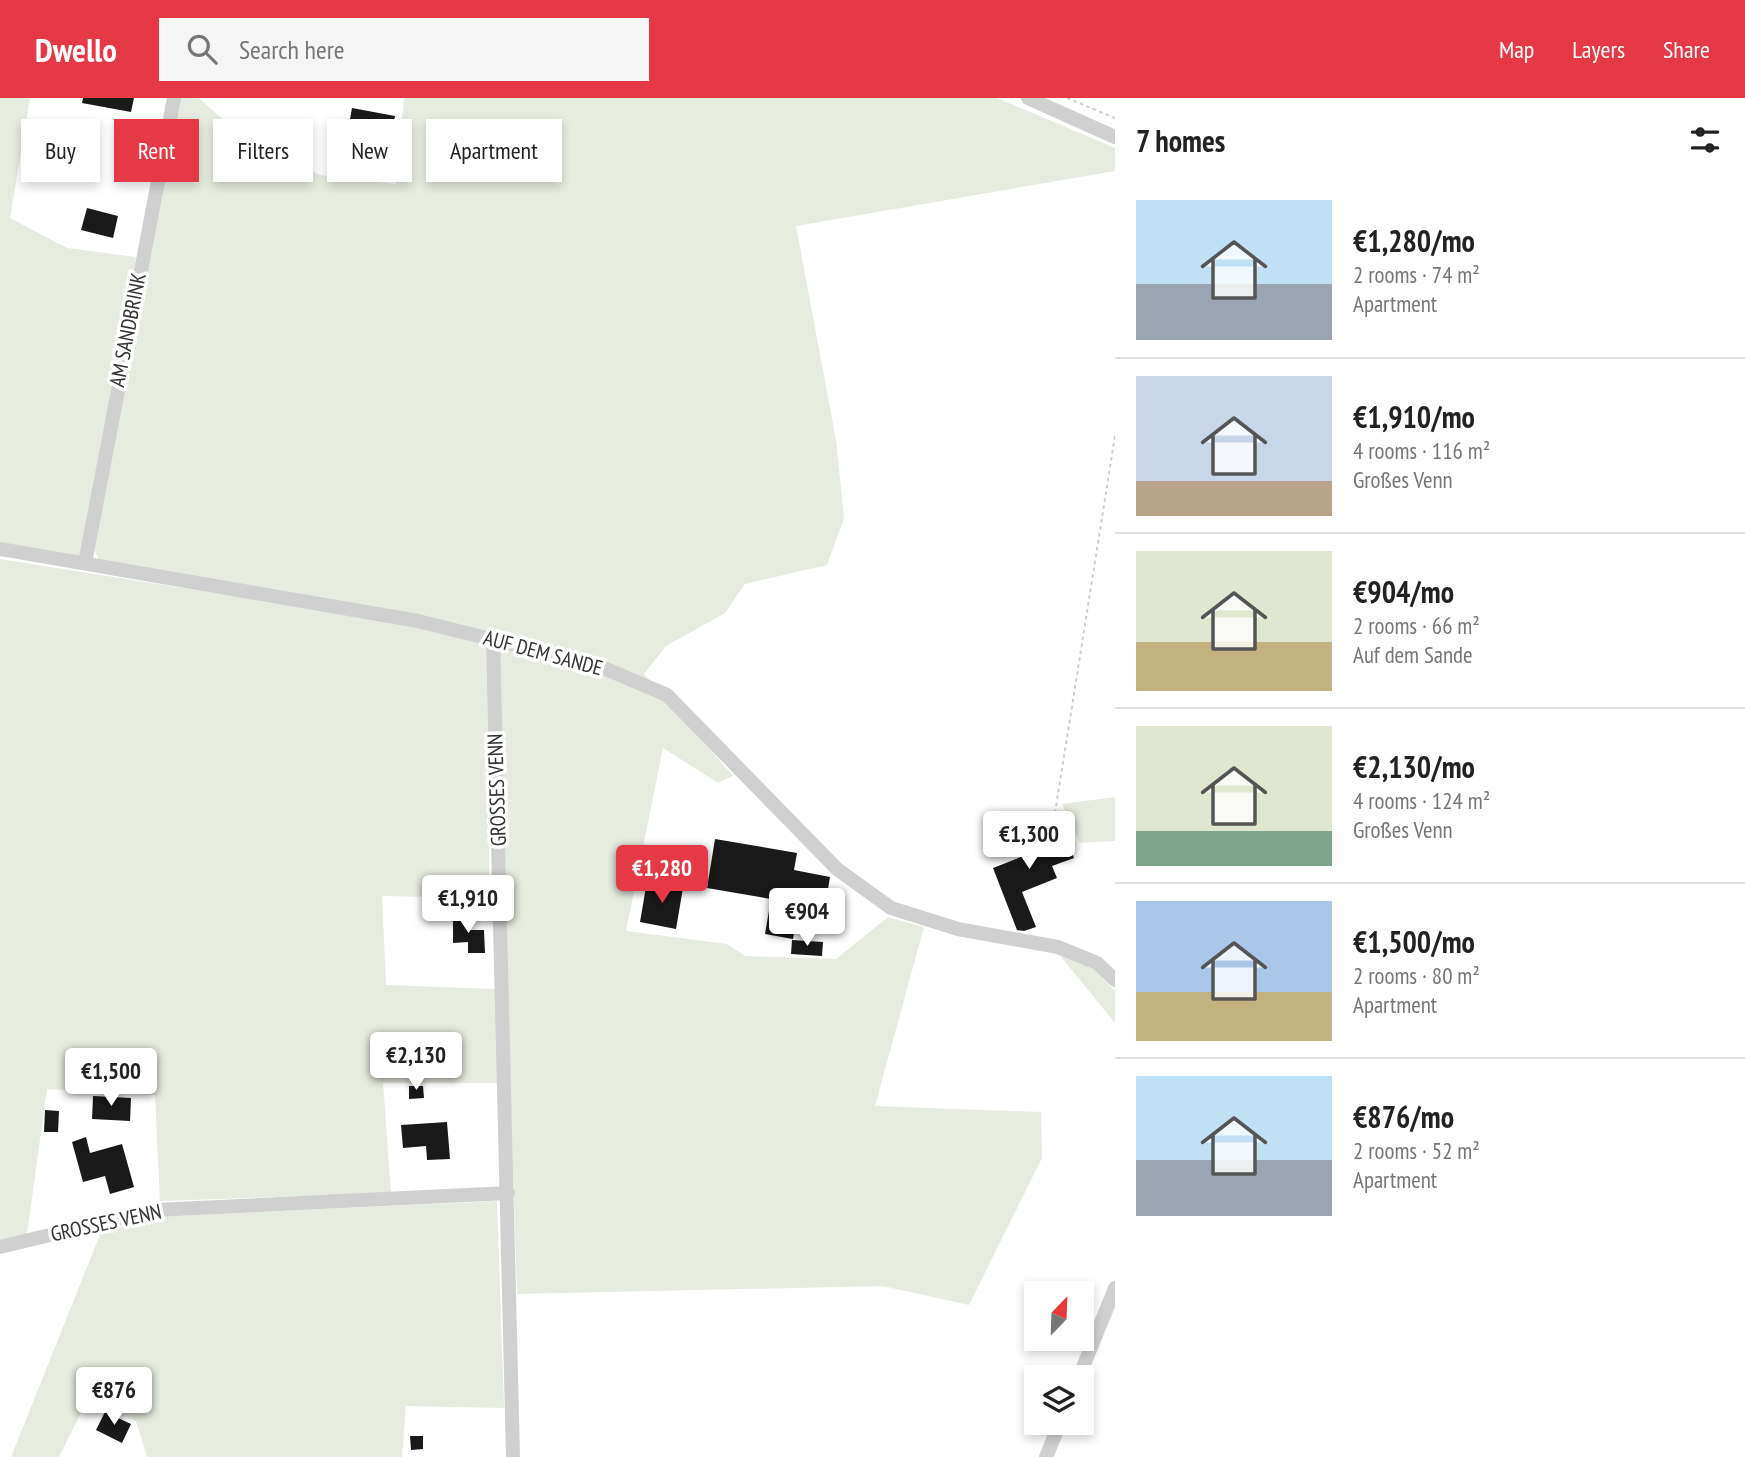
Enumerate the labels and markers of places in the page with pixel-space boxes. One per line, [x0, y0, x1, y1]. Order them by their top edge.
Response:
pin: €1,300 [972, 812, 1086, 871]
pin: €1,280 [605, 846, 719, 905]
pin: €1,910 [411, 876, 525, 935]
pin: €904 [766, 888, 848, 948]
pin: €2,130 [359, 1032, 473, 1092]
pin: €1,500 [54, 1048, 168, 1108]
pin: €876 [73, 1368, 155, 1427]

